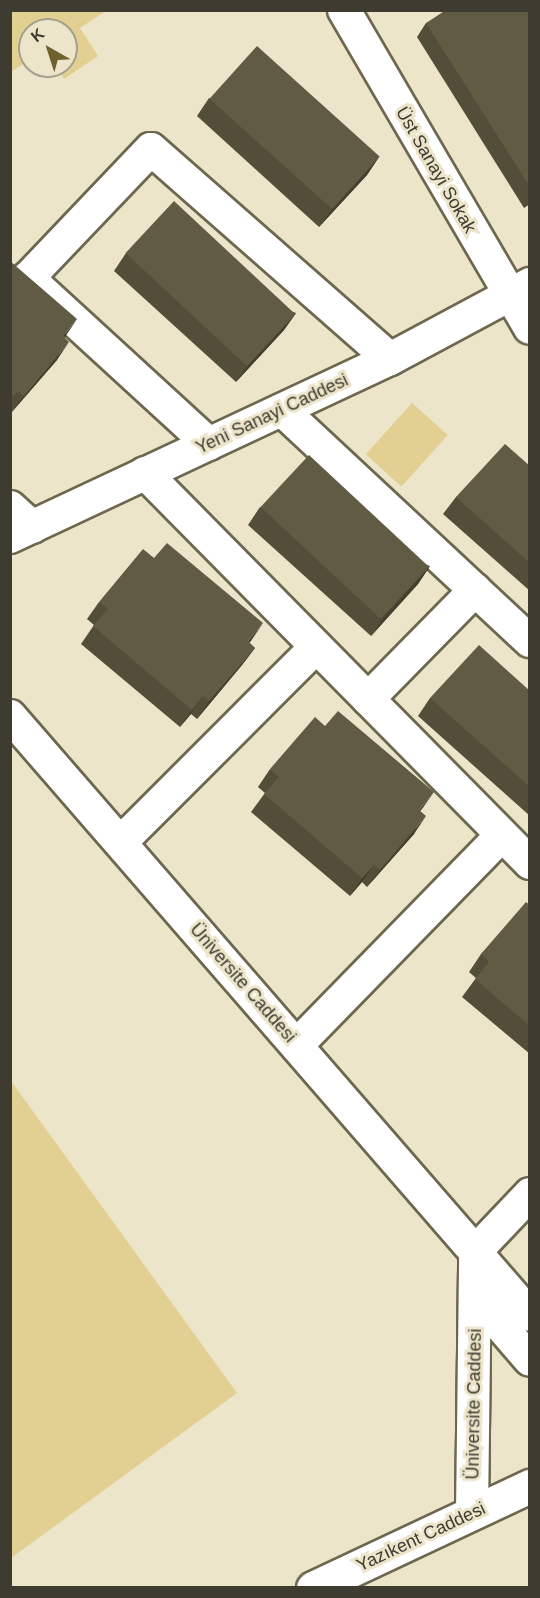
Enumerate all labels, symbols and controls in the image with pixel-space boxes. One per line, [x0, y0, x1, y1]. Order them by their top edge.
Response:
north arrow [18, 18, 78, 78]
text: K [28, 25, 47, 45]
street label: Üst Sanayi Sokak [391, 103, 481, 237]
street label: Yeni Sanayi Caddesi [192, 369, 352, 459]
street label: Üniversite Caddesi [185, 919, 301, 1047]
street label: Üniversite Caddesi [462, 1328, 486, 1480]
street label: Yazıkent Caddesi [353, 1498, 489, 1576]

